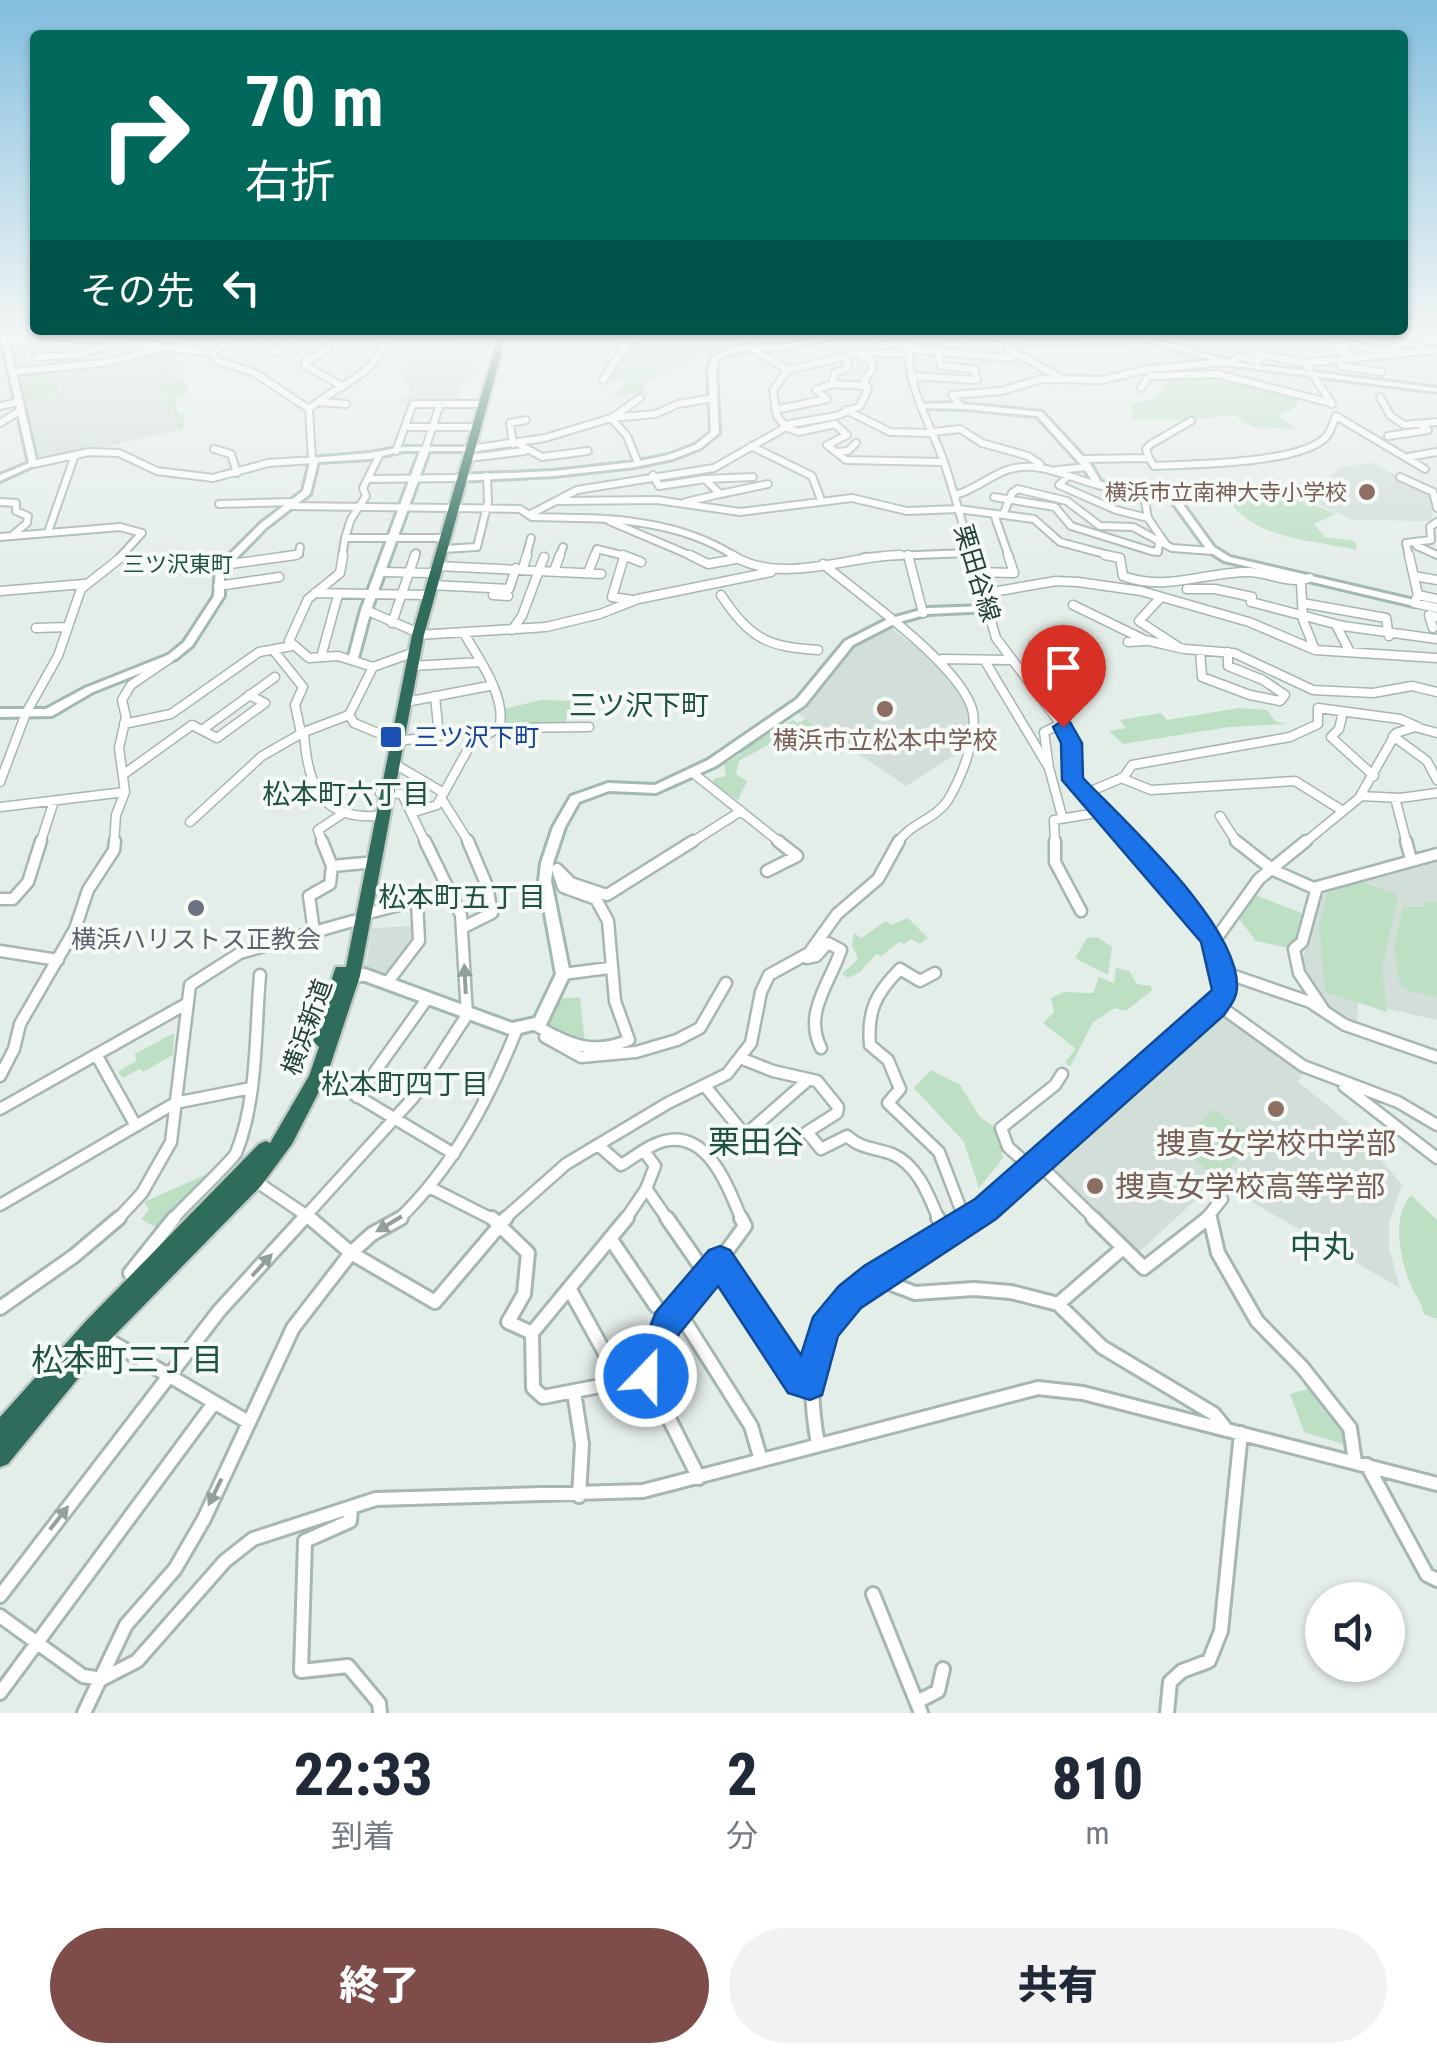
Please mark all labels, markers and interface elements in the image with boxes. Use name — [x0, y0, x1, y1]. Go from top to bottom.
text: 70 m — [245, 61, 384, 143]
icon: right — [80, 70, 210, 200]
text: 右折 — [245, 155, 335, 208]
icon: left — [214, 260, 269, 315]
text: その先 — [80, 269, 194, 313]
place label: 横浜市立南神大寺小学校 — [1105, 480, 1347, 505]
marker: 横浜市立南神大寺小学校 — [1356, 481, 1378, 503]
street label: 栗田谷線 — [949, 521, 1005, 625]
district label: 三ツ沢東町 — [123, 552, 233, 577]
pin — [1021, 625, 1106, 728]
icon: arrive — [1036, 640, 1091, 695]
district label: 三ツ沢下町 — [569, 689, 709, 722]
marker: 横浜市立松本中学校 — [874, 698, 896, 720]
place label: 三ツ沢下町 — [414, 723, 539, 752]
marker: 三ツ沢下町 — [378, 724, 404, 750]
place label: 横浜市立松本中学校 — [772, 726, 998, 755]
district label: 松本町六丁目 — [262, 778, 430, 811]
district label: 松本町五丁目 — [378, 881, 546, 914]
marker: 横浜ハリストス正教会 — [185, 897, 207, 919]
place label: 横浜ハリストス正教会 — [71, 925, 321, 954]
one-way arrow — [457, 963, 473, 995]
street label: 横浜新道 — [276, 975, 338, 1079]
district label: 松本町四丁目 — [321, 1068, 489, 1101]
marker: 捜真女学校中学部 — [1265, 1098, 1287, 1120]
district label: 栗田谷 — [708, 1123, 804, 1161]
place label: 捜真女学校中学部 — [1156, 1126, 1396, 1161]
place label: 捜真女学校高等学部 — [1115, 1169, 1385, 1204]
marker: 捜真女学校高等学部 — [1084, 1175, 1106, 1197]
one-way arrow — [375, 1215, 403, 1232]
district label: 中丸 — [1290, 1228, 1354, 1266]
one-way arrow — [250, 1253, 273, 1277]
position arrow — [594, 1324, 698, 1428]
district label: 松本町三丁目 — [31, 1341, 223, 1379]
one-way arrow — [207, 1477, 224, 1506]
one-way arrow — [49, 1506, 70, 1532]
map controls — [1305, 1582, 1405, 1682]
button: sound — [1305, 1582, 1405, 1682]
text: 22:33 — [294, 1739, 433, 1810]
text: 2 — [727, 1739, 757, 1810]
text: 810 — [1052, 1743, 1143, 1814]
text: m — [1086, 1814, 1110, 1852]
text: 到着 — [331, 1817, 395, 1855]
text: 分 — [726, 1817, 758, 1855]
button: 終了 — [50, 1928, 709, 2043]
button: 共有 — [729, 1928, 1387, 2043]

